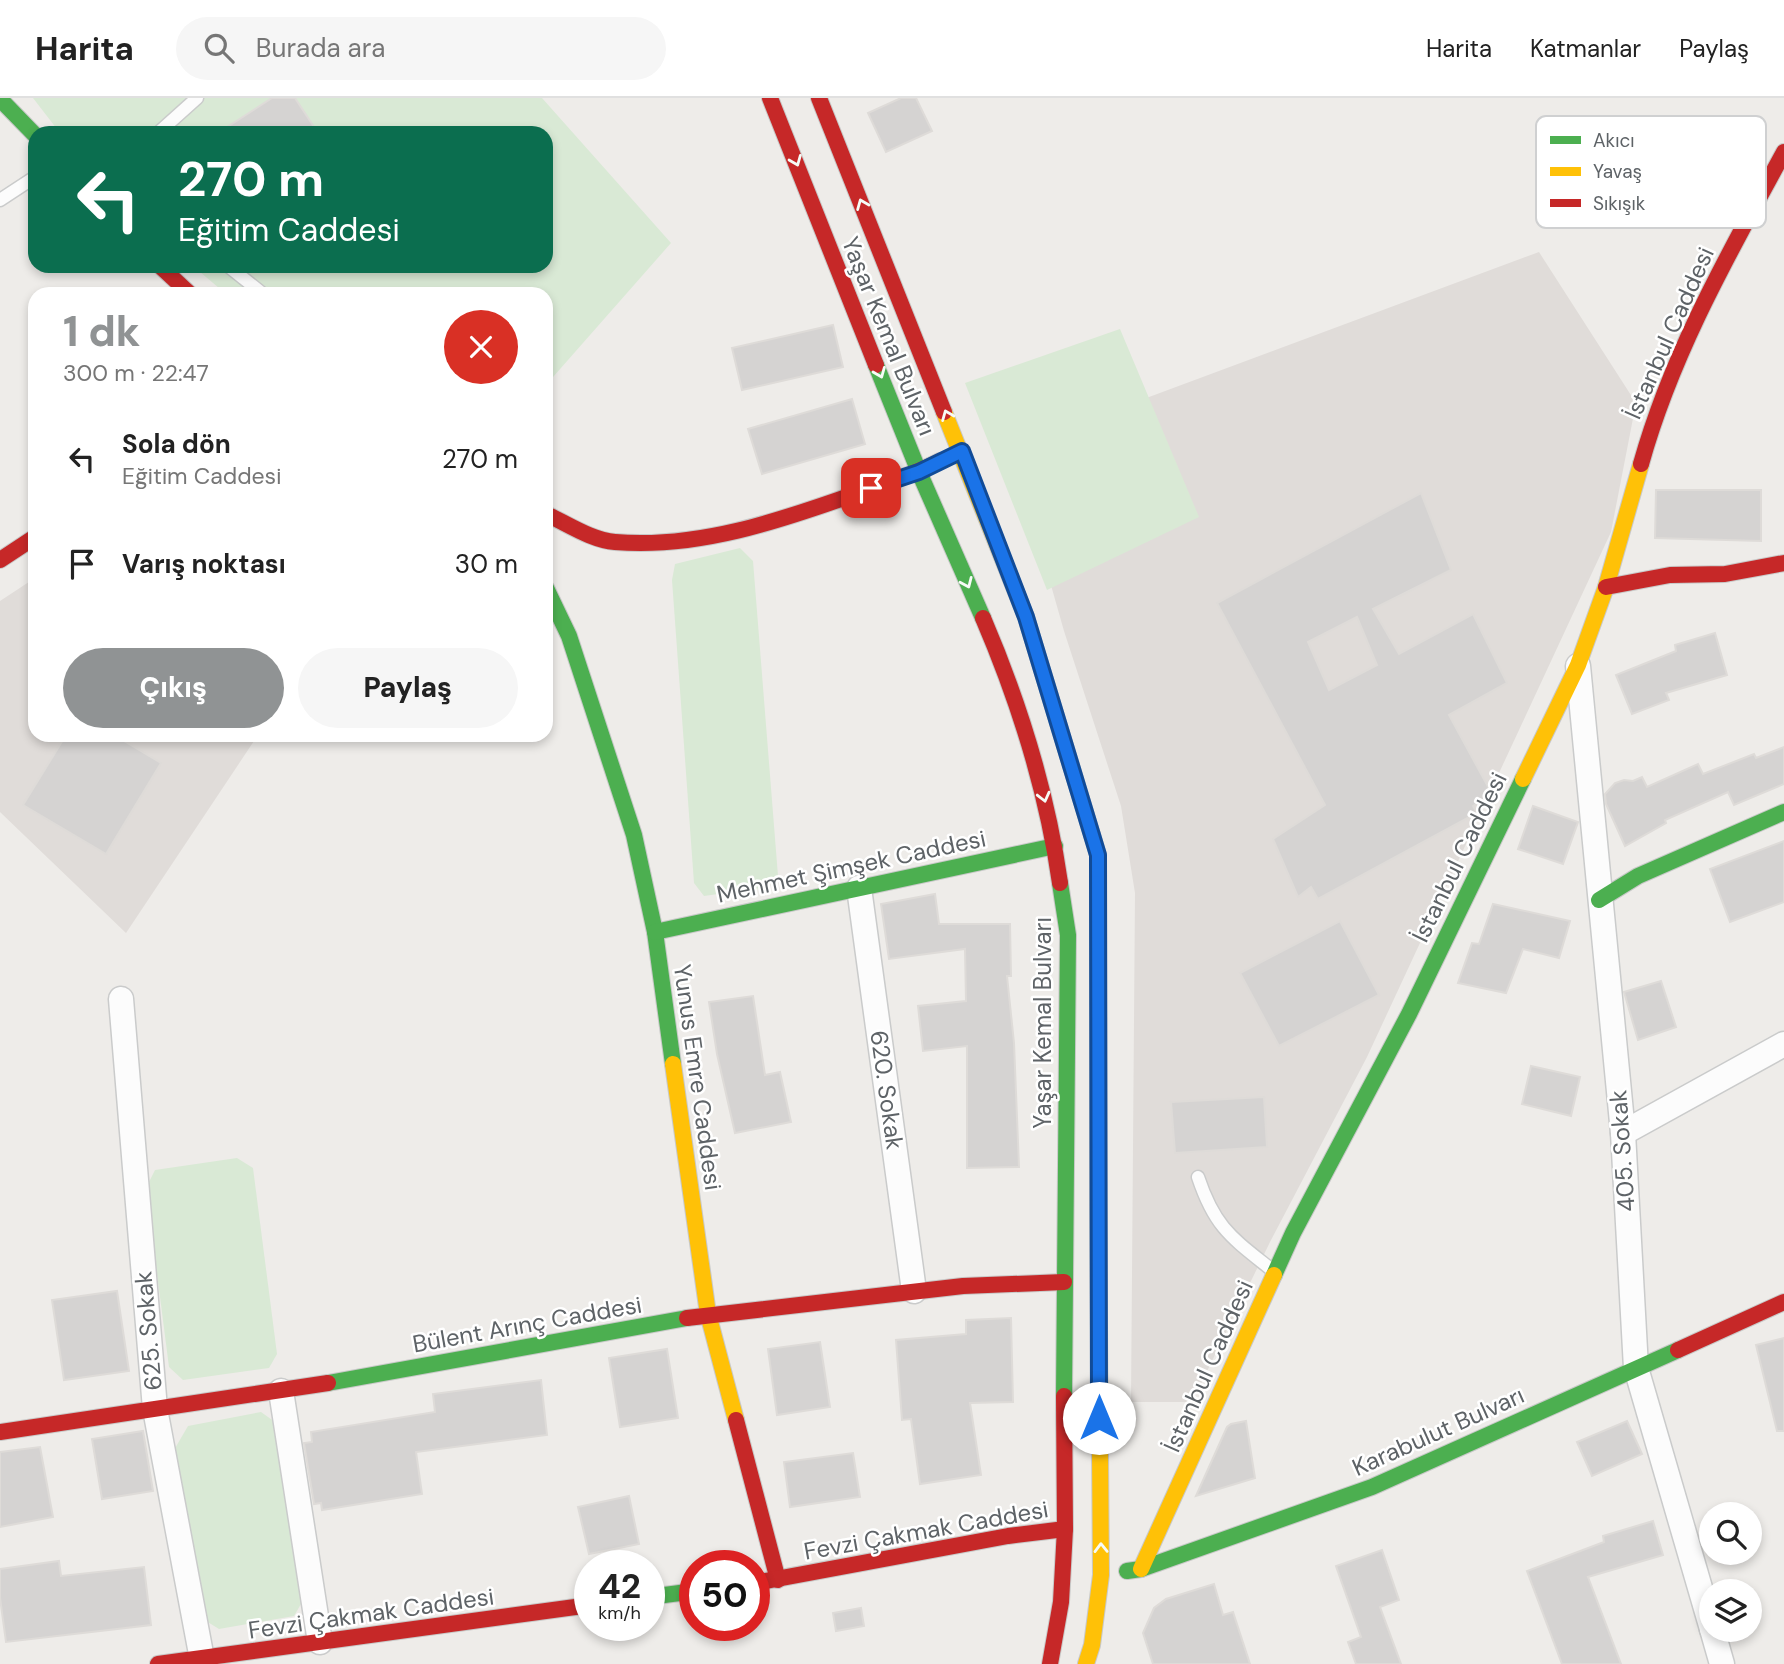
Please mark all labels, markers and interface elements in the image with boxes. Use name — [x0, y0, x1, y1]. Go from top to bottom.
search box — [176, 17, 666, 80]
text: Harita — [35, 27, 134, 70]
icon: search — [200, 29, 238, 67]
text: Burada ara — [256, 31, 385, 65]
text: Harita — [1426, 33, 1492, 64]
text: Katmanlar — [1530, 33, 1641, 64]
text: Paylaş — [1679, 33, 1749, 64]
legend — [1536, 116, 1766, 228]
text: Akıcı — [1593, 128, 1635, 153]
text: 270 m — [178, 147, 324, 211]
icon: left — [63, 154, 154, 245]
one-way arrow — [787, 155, 801, 167]
text: Yavaş — [1593, 159, 1642, 184]
text: Sıkışık — [1593, 191, 1646, 216]
one-way arrow — [857, 199, 871, 211]
text: Eğitim Caddesi — [178, 209, 400, 251]
street label: Yaşar Kemal Bulvarı — [835, 232, 943, 440]
street label: İstanbul Caddesi — [1617, 242, 1721, 424]
text: 1 dk — [63, 304, 140, 359]
button: close — [444, 310, 518, 384]
text: 300 m · 22:47 — [63, 358, 209, 388]
one-way arrow — [871, 366, 885, 378]
one-way arrow — [942, 410, 956, 422]
text: Sola dön — [122, 427, 231, 461]
icon: left — [63, 440, 101, 478]
text: 270 m — [442, 442, 518, 476]
pin — [841, 458, 901, 518]
text: Eğitim Caddesi — [122, 461, 281, 491]
icon: arrive — [852, 469, 890, 507]
icon: arrive — [63, 545, 101, 583]
text: Varış noktası — [122, 547, 286, 581]
text: 30 m — [455, 547, 518, 581]
one-way arrow — [959, 576, 973, 588]
button: Çıkış — [63, 648, 284, 728]
button: Paylaş — [298, 648, 518, 728]
street label: İstanbul Caddesi — [1404, 767, 1514, 947]
one-way arrow — [1036, 790, 1050, 802]
street label: Mehmet Şimşek Caddesi — [714, 822, 988, 910]
street label: Yaşar Kemal Bulvarı — [1027, 917, 1058, 1129]
street label: Yunus Emre Caddesi — [667, 962, 729, 1192]
street label: 620. Sokak — [863, 1028, 911, 1152]
street label: 405. Sokak — [1602, 1089, 1642, 1213]
street label: 625. Sokak — [127, 1270, 169, 1392]
street label: İstanbul Caddesi — [1156, 1275, 1260, 1457]
street label: Bülent Arınç Caddesi — [410, 1289, 644, 1359]
street label: Karabulut Bulvarı — [1347, 1379, 1529, 1483]
position arrow — [1062, 1381, 1136, 1455]
street label: Fevzi Çakmak Caddesi — [801, 1493, 1051, 1567]
map controls — [1699, 1502, 1762, 1642]
button: search — [1699, 1502, 1762, 1565]
one-way arrow — [1093, 1542, 1109, 1553]
speed limit sign: 50 — [679, 1550, 770, 1641]
text: 42 — [598, 1563, 641, 1609]
button: layers — [1699, 1579, 1762, 1642]
street label: Fevzi Çakmak Caddesi — [246, 1580, 496, 1646]
text: km/h — [598, 1601, 641, 1625]

